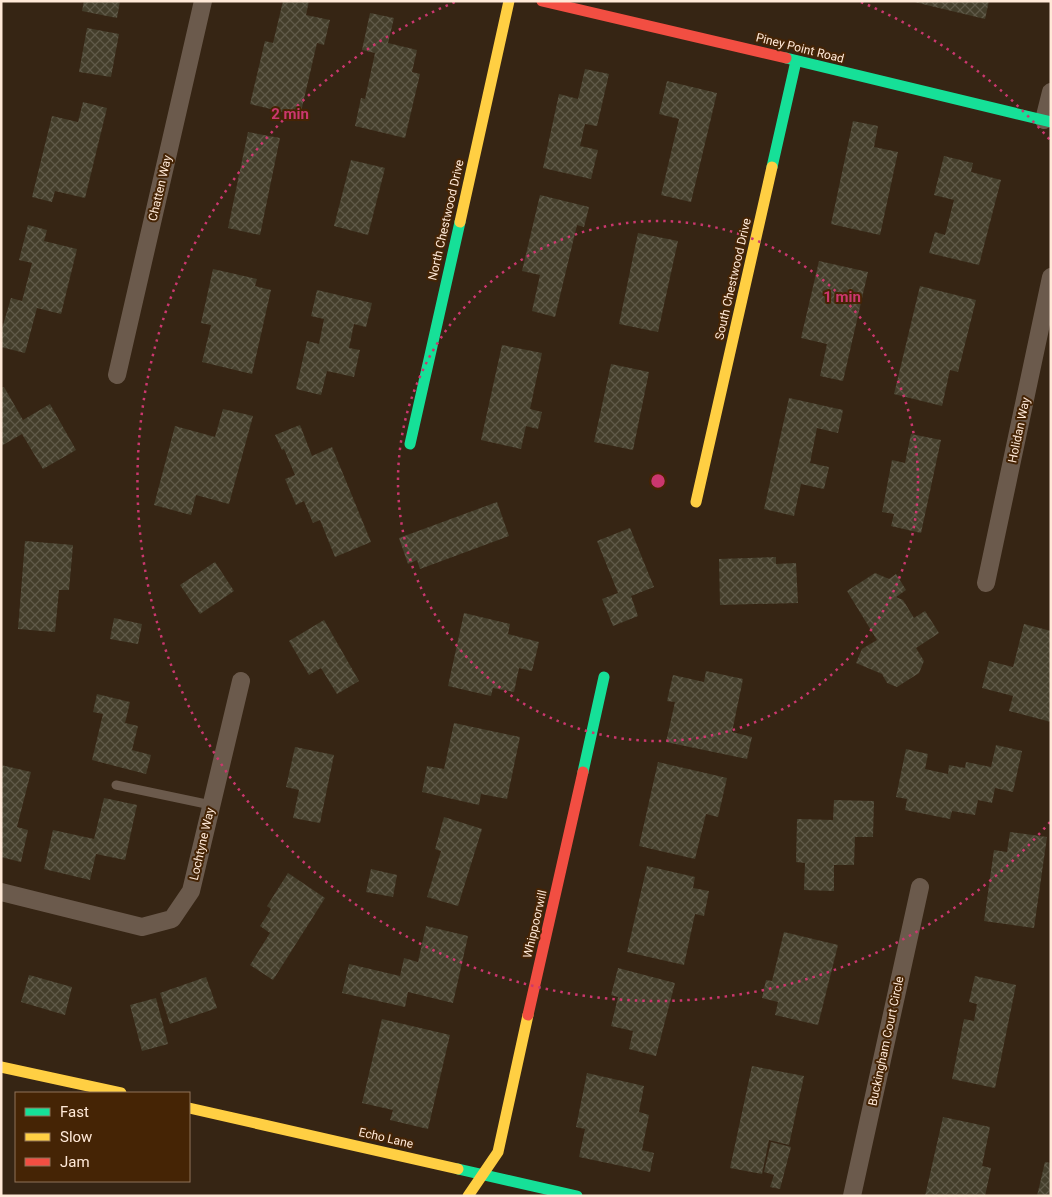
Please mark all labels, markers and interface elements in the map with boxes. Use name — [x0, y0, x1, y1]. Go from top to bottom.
street label: Piney Point Road — [754, 30, 846, 66]
text: 2 min — [271, 105, 309, 123]
street label: Chatten Way — [146, 153, 174, 222]
street label: North Chestwood Drive — [425, 158, 467, 282]
street label: South Chestwood Drive — [712, 217, 754, 341]
text: 1 min — [823, 288, 861, 306]
street label: Holidan Way — [1005, 396, 1033, 464]
centre of rings — [649, 472, 667, 490]
street label: Lochtyne Way — [187, 806, 217, 882]
street label: Whippoorwill — [520, 889, 550, 959]
street label: Buckingham Court Circle — [865, 975, 907, 1107]
legend — [15, 1092, 190, 1182]
text: Fast — [60, 1103, 89, 1121]
street label: Echo Lane — [357, 1125, 415, 1151]
text: Slow — [60, 1128, 92, 1146]
text: Jam — [60, 1153, 90, 1171]

